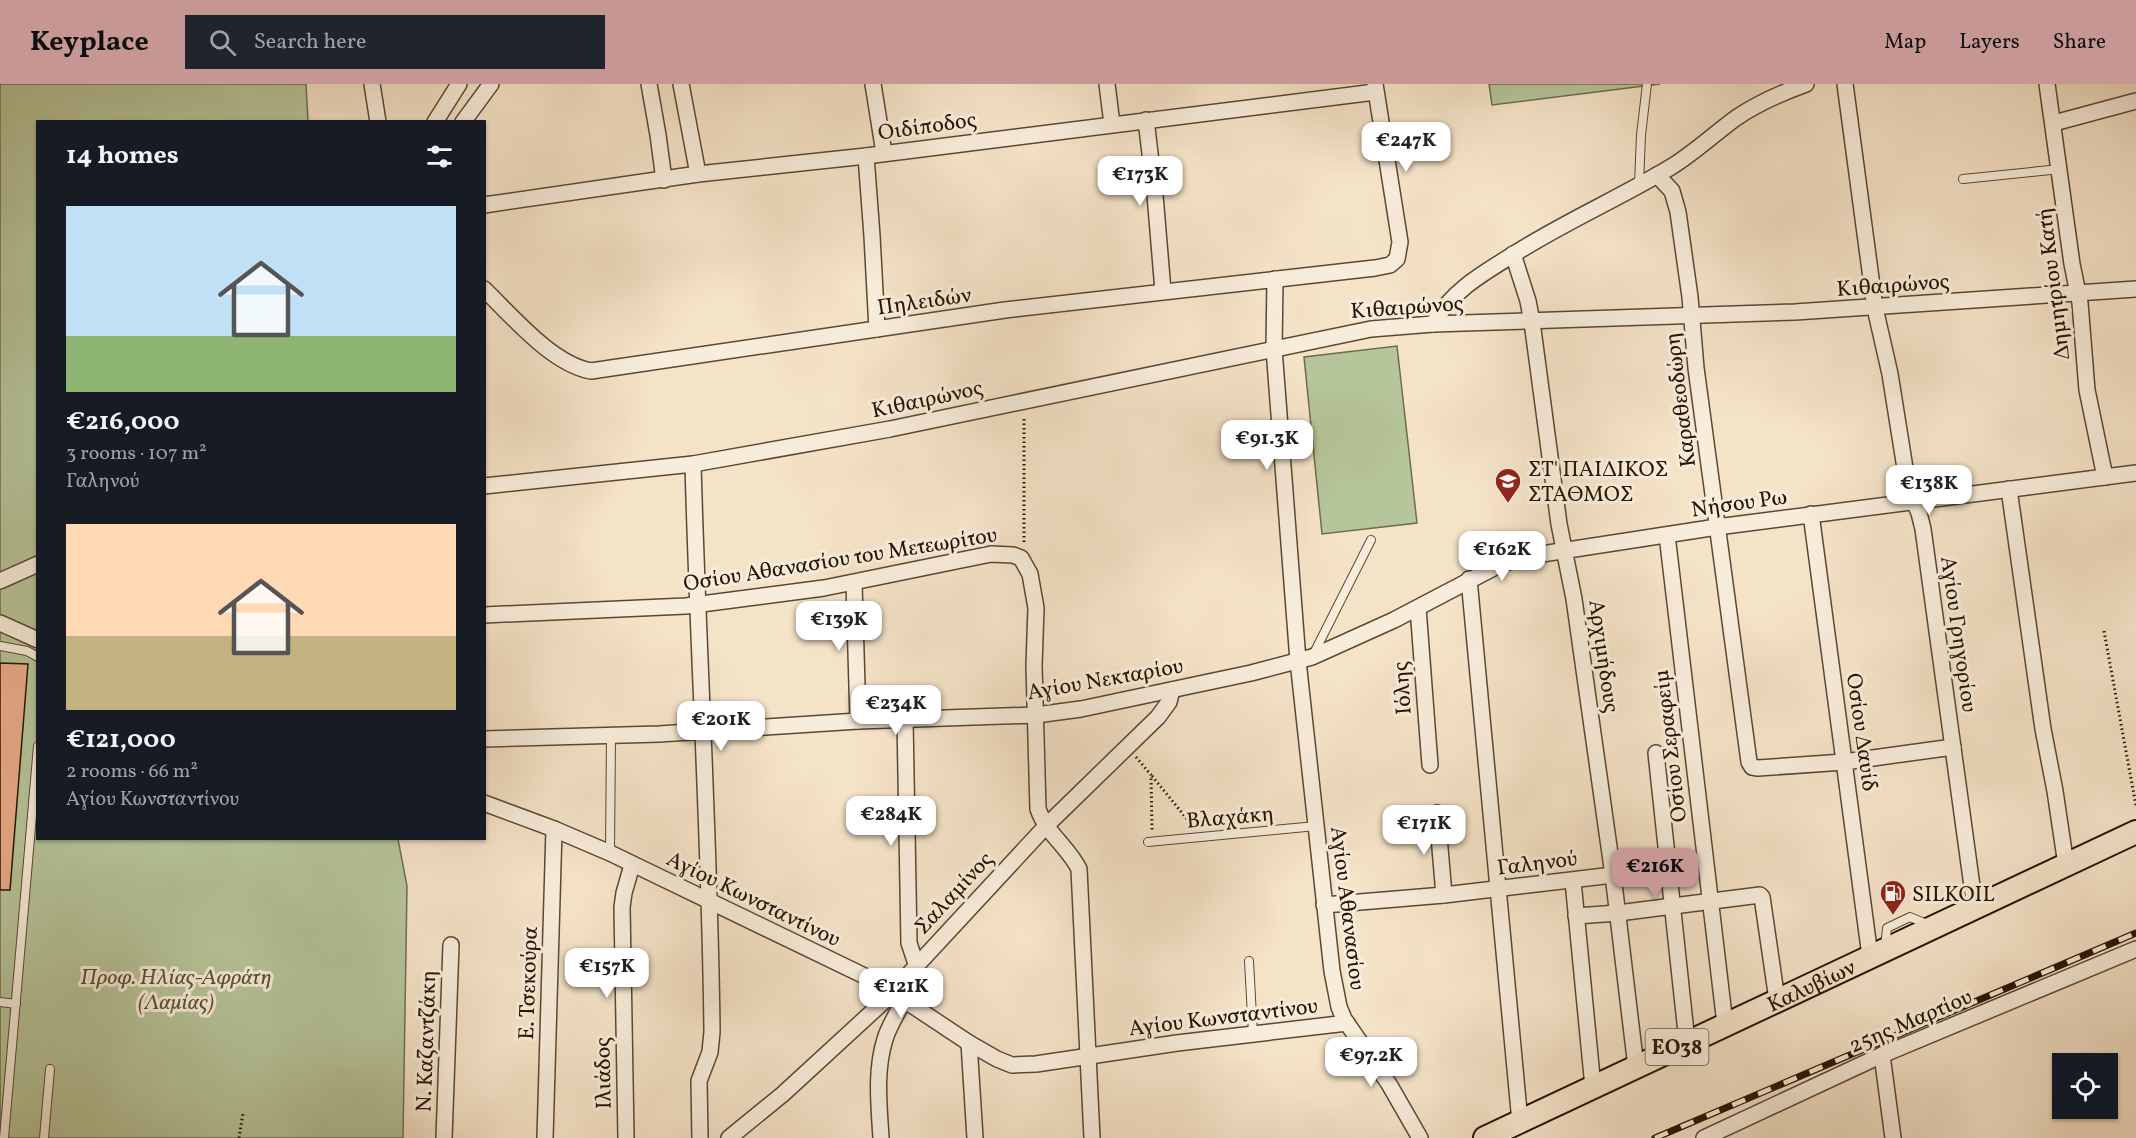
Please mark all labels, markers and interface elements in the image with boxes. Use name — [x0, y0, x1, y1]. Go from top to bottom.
search box — [185, 15, 605, 69]
text: Keyplace — [30, 23, 149, 62]
icon: search — [206, 26, 239, 59]
text: Search here — [254, 27, 366, 58]
text: Map — [1884, 28, 1926, 57]
text: Layers — [1959, 28, 2020, 57]
text: Share — [2053, 28, 2106, 57]
street label: Οιδίποδος — [876, 105, 979, 150]
pin: €247K — [1364, 122, 1448, 173]
text: €247K — [1376, 127, 1436, 155]
text: 14 homes — [66, 138, 179, 174]
icon: filters — [423, 140, 456, 173]
pin: €173K — [1098, 156, 1182, 207]
text: €173K — [1112, 161, 1168, 189]
street label: Δημητρίου Κατή — [2030, 206, 2079, 362]
icon: home — [207, 245, 315, 353]
street label: Κιθαιρώνος — [1836, 267, 1951, 306]
street label: Πηλειδών — [875, 280, 974, 324]
street label: Κιθαιρώνος — [1350, 289, 1465, 328]
street label: Καραθεοδώρη — [1658, 331, 1705, 469]
street label: Κιθαιρώνος — [869, 374, 986, 427]
text: €216,000 — [66, 404, 179, 440]
pin: €91.3K — [1218, 420, 1316, 471]
text: €91.3K — [1235, 425, 1299, 453]
text: 3 rooms · 107 m² — [66, 440, 207, 468]
place label: ΣΤ' ΠΑΙΔΙΚΟΣ ΣΤΑΘΜΟΣ — [1528, 455, 1668, 511]
pin: €138K — [1887, 465, 1971, 516]
school or university icon: ΣΤ' ΠΑΙΔΙΚΟΣ ΣΤΑΘΜΟΣ — [1493, 466, 1523, 504]
text: Γαληνού — [66, 468, 139, 496]
text: €138K — [1900, 470, 1958, 498]
street label: Νήσου Ρω — [1689, 482, 1789, 527]
street label: Οσίου Αθανασίου του Μετεωρίτου — [681, 520, 1000, 601]
pin: €162K — [1460, 531, 1544, 582]
text: €162K — [1473, 536, 1531, 564]
street label: Αγίου Γρηγορίου — [1931, 554, 1984, 714]
icon: home — [207, 563, 315, 671]
street label: Αρχιμήδους — [1579, 598, 1626, 715]
pin: €139K — [797, 601, 881, 652]
text: €139K — [810, 606, 868, 634]
street label: Αγίου Νεκταρίου — [1025, 651, 1186, 709]
street label: Ιόλης — [1386, 660, 1421, 716]
street label: Οσίου Σεραφείμ — [1647, 668, 1696, 824]
street label: Οσίου Δαυίδ — [1837, 671, 1884, 793]
pin: €234K — [854, 685, 938, 736]
text: €234K — [865, 690, 927, 718]
pin: €201K — [679, 701, 763, 752]
text: €201K — [691, 706, 751, 734]
text: €121,000 — [66, 722, 176, 758]
text: 2 rooms · 66 m² — [66, 758, 198, 786]
text: Αγίου Κωνσταντίνου — [66, 786, 239, 814]
pin: €284K — [849, 796, 933, 847]
street label: Βλαχάκη — [1185, 799, 1275, 838]
text: €284K — [860, 801, 922, 829]
pin: €171K — [1382, 805, 1466, 856]
text: €171K — [1397, 810, 1451, 838]
street label: Αγίου Αθανασίου — [1321, 825, 1372, 992]
street label: Γαληνού — [1495, 844, 1579, 885]
street label: Αγίου Κωνσταντίνου — [661, 845, 845, 956]
street label: Σαλαμίνος — [908, 845, 1001, 942]
pin: €216K — [1613, 848, 1697, 899]
text: €216K — [1626, 853, 1684, 881]
fuel station icon: SILKOIL — [1878, 878, 1908, 916]
place label: SILKOIL — [1912, 880, 1995, 911]
street label: Ε. Τσεκούρα — [512, 926, 547, 1040]
pin: €157K — [565, 948, 649, 999]
text: €157K — [579, 953, 635, 981]
street label: Καλυβίων — [1763, 953, 1861, 1021]
park label: Προφ. Ηλίας-Αφράτη (Λαμίας) — [80, 963, 272, 1019]
pin: €121K — [859, 968, 943, 1019]
street label: Ν. Καζαντζάκη — [410, 970, 445, 1113]
text: €121K — [873, 973, 929, 1001]
street label: 25ης Μαρτίου — [1845, 982, 1977, 1062]
street label: Αγίου Κωνσταντίνου — [1127, 991, 1320, 1045]
road number: ΕΟ38 — [1646, 1029, 1708, 1065]
street label: Ιλιάδος — [588, 1037, 621, 1109]
pin: €97.2K — [1322, 1037, 1420, 1088]
text: €97.2K — [1339, 1042, 1403, 1070]
map controls — [2052, 1053, 2118, 1119]
button: locate — [2052, 1053, 2118, 1119]

